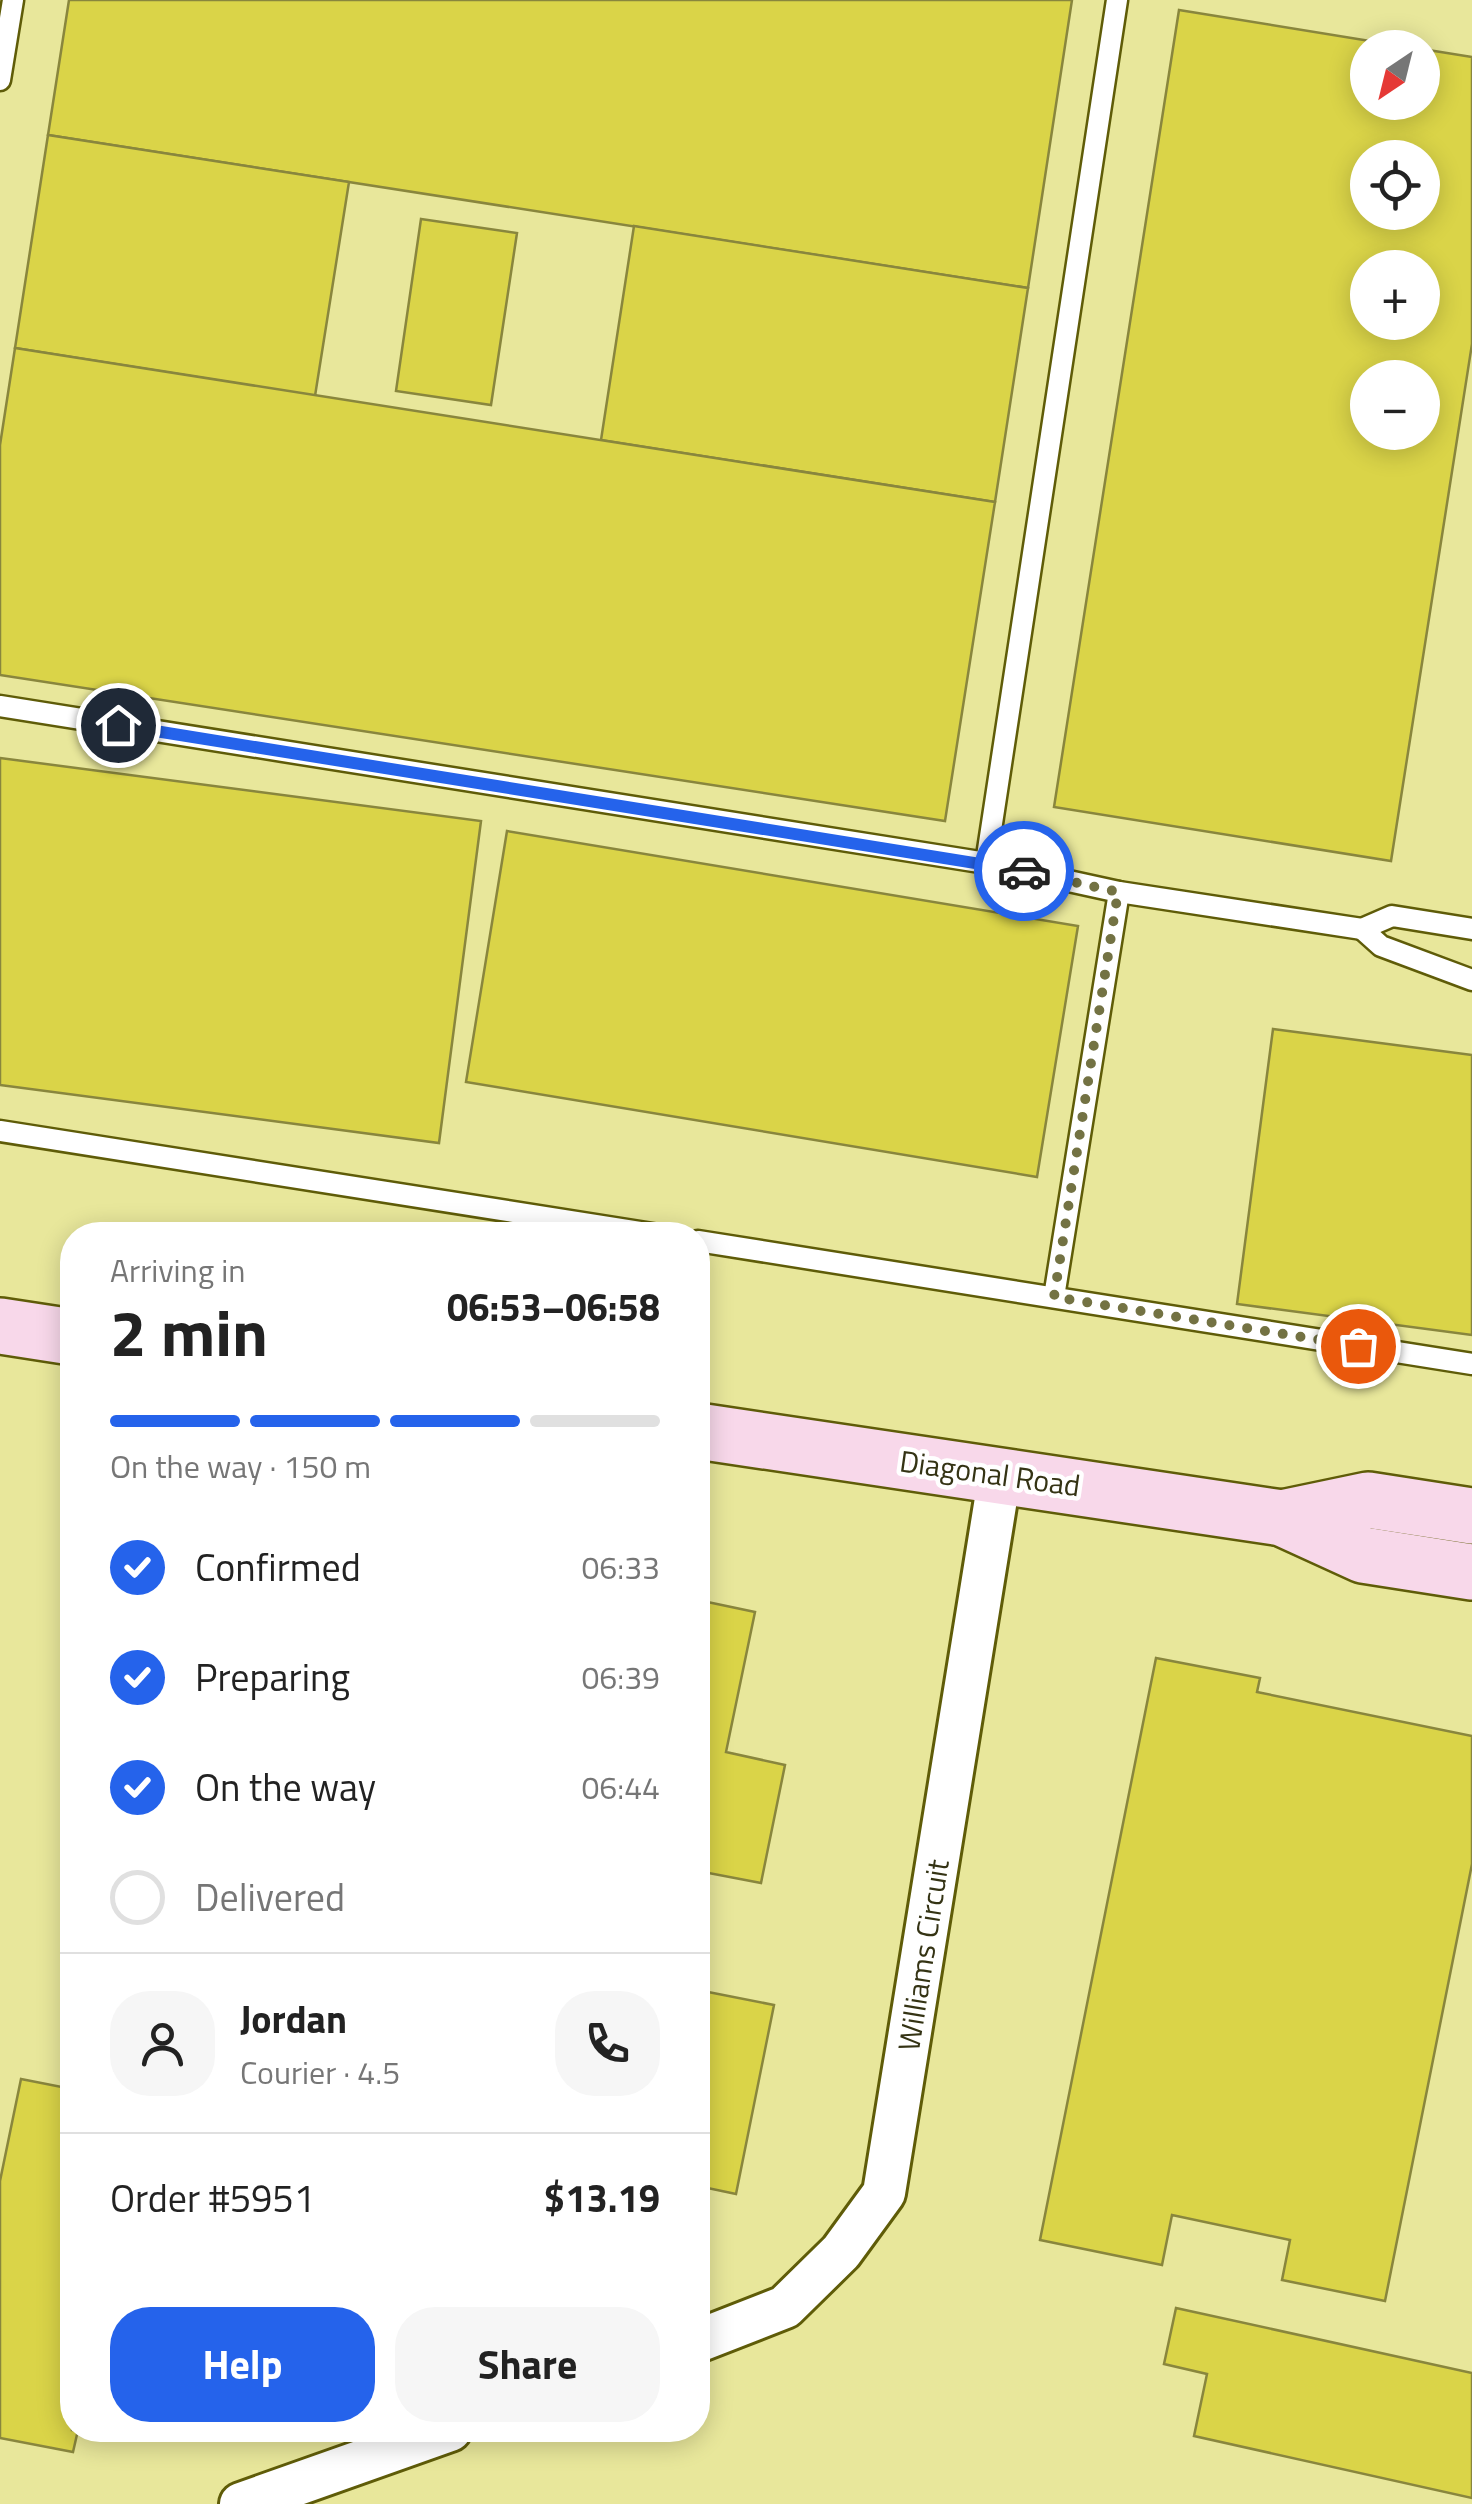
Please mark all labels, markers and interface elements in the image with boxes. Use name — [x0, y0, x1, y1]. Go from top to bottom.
north arrow — [1350, 30, 1440, 120]
map controls — [1350, 30, 1440, 450]
button: locate — [1350, 140, 1440, 230]
button: + — [1350, 250, 1440, 340]
button: − — [1350, 360, 1440, 450]
pin — [76, 683, 161, 768]
icon: home — [91, 698, 146, 753]
courier — [974, 821, 1074, 921]
icon: car — [997, 844, 1052, 899]
text: Arriving in — [110, 1246, 246, 1294]
text: 06:53–06:58 — [447, 1278, 660, 1336]
text: 2 min — [110, 1282, 268, 1381]
pin — [1316, 1304, 1401, 1389]
icon: bag — [1331, 1319, 1386, 1374]
street label: Diagonal Road — [897, 1438, 1083, 1508]
text: On the way · 150 m — [110, 1442, 371, 1490]
text: Confirmed — [195, 1538, 361, 1596]
icon: check — [110, 1540, 165, 1595]
text: 06:33 — [581, 1543, 660, 1591]
text: Preparing — [195, 1648, 350, 1706]
icon: check — [110, 1650, 165, 1705]
text: 06:39 — [581, 1653, 660, 1701]
text: On the way — [195, 1758, 376, 1816]
icon: check — [110, 1760, 165, 1815]
text: 06:44 — [581, 1763, 660, 1811]
street label: Williams Circuit — [885, 1855, 961, 2054]
text: Delivered — [195, 1868, 345, 1926]
text: Jordan — [240, 1990, 347, 2048]
button: person — [110, 1991, 215, 2096]
button: phone — [555, 1991, 660, 2096]
text: Courier · 4.5 — [240, 2048, 400, 2096]
text: Order #5951 — [110, 2169, 315, 2227]
text: $13.19 — [544, 2169, 660, 2227]
button: Help — [110, 2307, 375, 2422]
button: Share — [395, 2307, 660, 2422]

